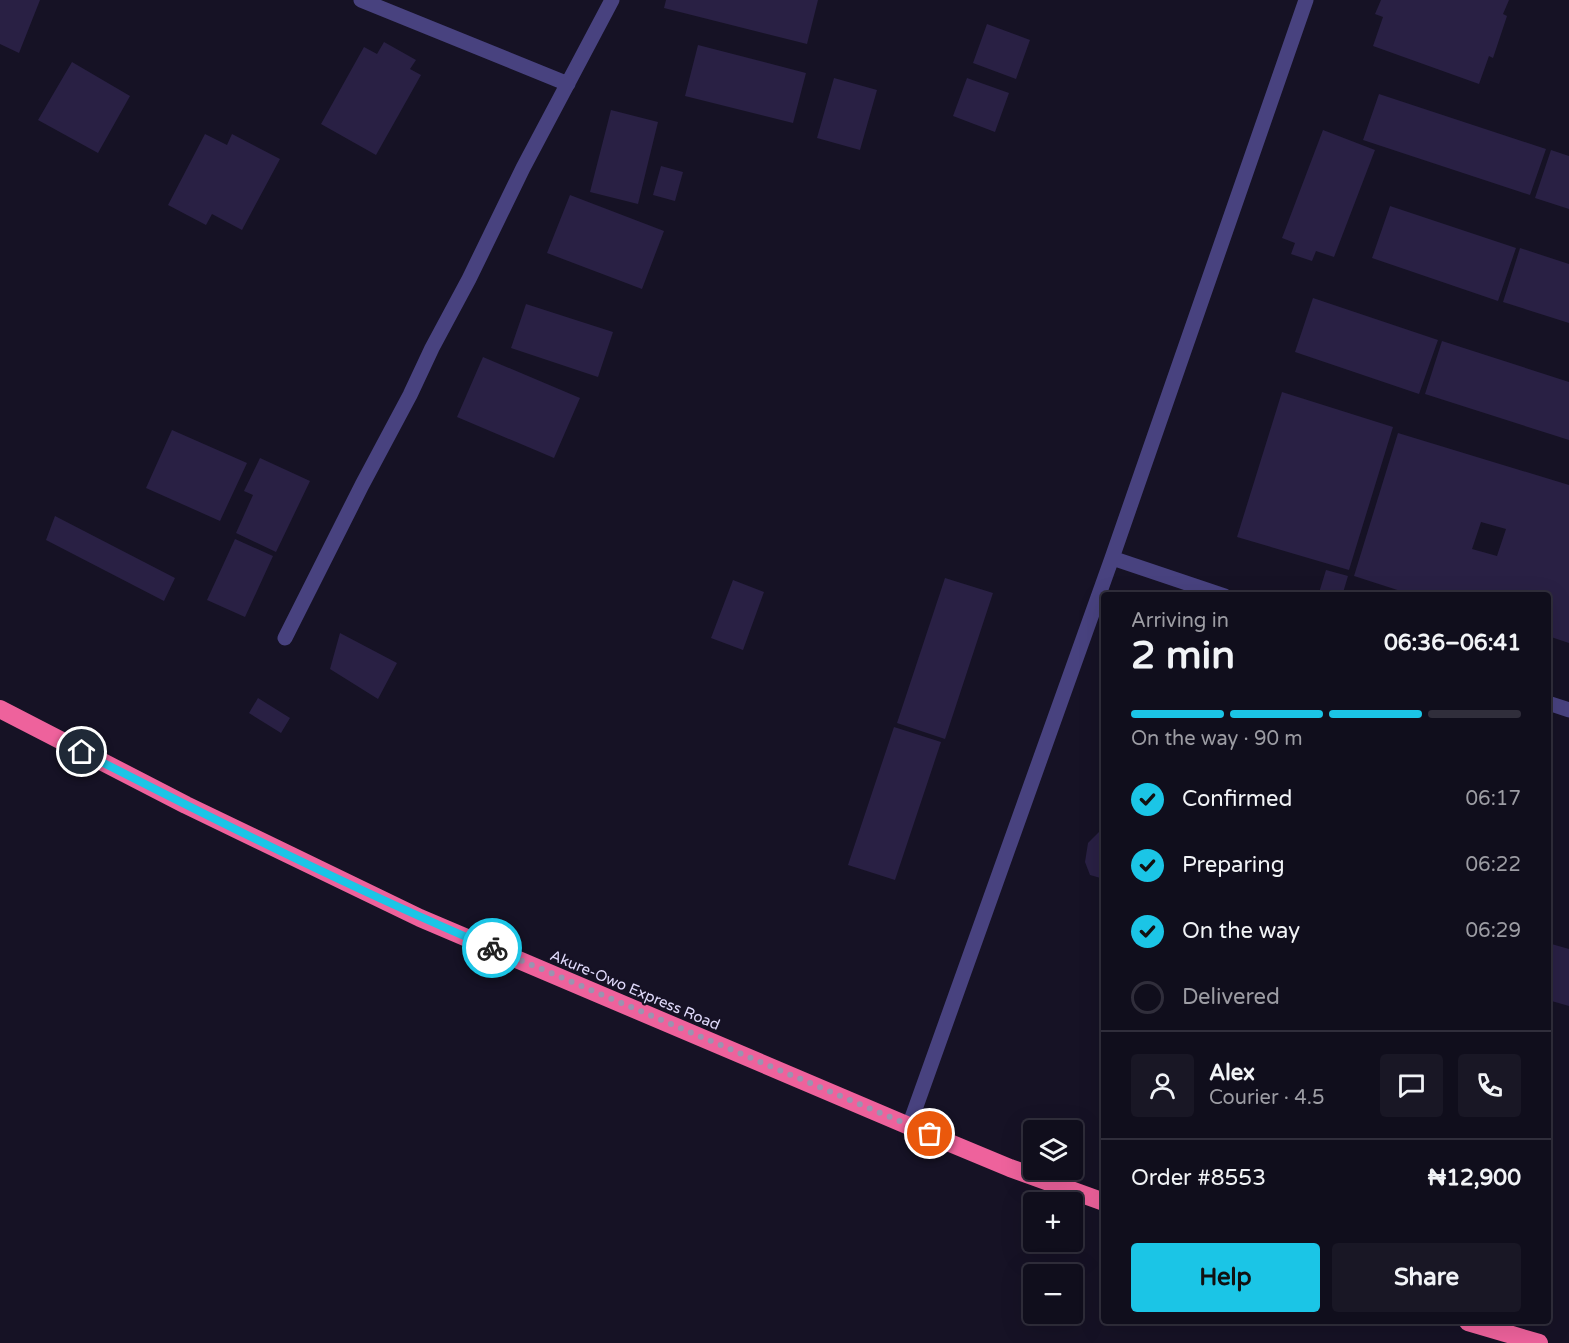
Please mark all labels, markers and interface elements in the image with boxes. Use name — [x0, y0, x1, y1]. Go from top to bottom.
text: Arriving in — [1131, 609, 1229, 633]
text: 06:36–06:41 — [1384, 630, 1521, 656]
text: 2 min — [1131, 632, 1235, 679]
pin — [56, 726, 107, 777]
text: On the way · 90 m — [1131, 727, 1303, 751]
icon: home — [65, 735, 98, 768]
icon: check — [1131, 783, 1164, 816]
text: Confirmed — [1182, 786, 1292, 812]
text: 06:17 — [1466, 787, 1521, 811]
icon: check — [1131, 849, 1164, 882]
text: Preparing — [1182, 852, 1285, 878]
text: 06:22 — [1466, 853, 1521, 877]
icon: check — [1131, 915, 1164, 948]
courier — [462, 918, 522, 978]
text: On the way — [1182, 918, 1300, 944]
text: 06:29 — [1466, 919, 1521, 943]
icon: bike — [476, 932, 509, 965]
street label: Akure-Owo Express Road — [547, 946, 723, 1034]
text: Delivered — [1182, 984, 1280, 1010]
button: person — [1131, 1054, 1194, 1117]
button: chat — [1380, 1054, 1443, 1117]
button: phone — [1458, 1054, 1521, 1117]
text: Alex — [1209, 1060, 1255, 1086]
text: Courier · 4.5 — [1209, 1086, 1324, 1110]
pin — [904, 1108, 955, 1159]
icon: bag — [913, 1117, 946, 1150]
map controls — [1023, 1120, 1083, 1324]
button: layers — [1023, 1120, 1083, 1180]
text: Order #8553 — [1131, 1165, 1266, 1191]
text: ₦12,900 — [1428, 1165, 1521, 1191]
button: + — [1023, 1192, 1083, 1252]
button: Help — [1131, 1243, 1320, 1312]
button: Share — [1332, 1243, 1521, 1312]
button: − — [1023, 1264, 1083, 1324]

